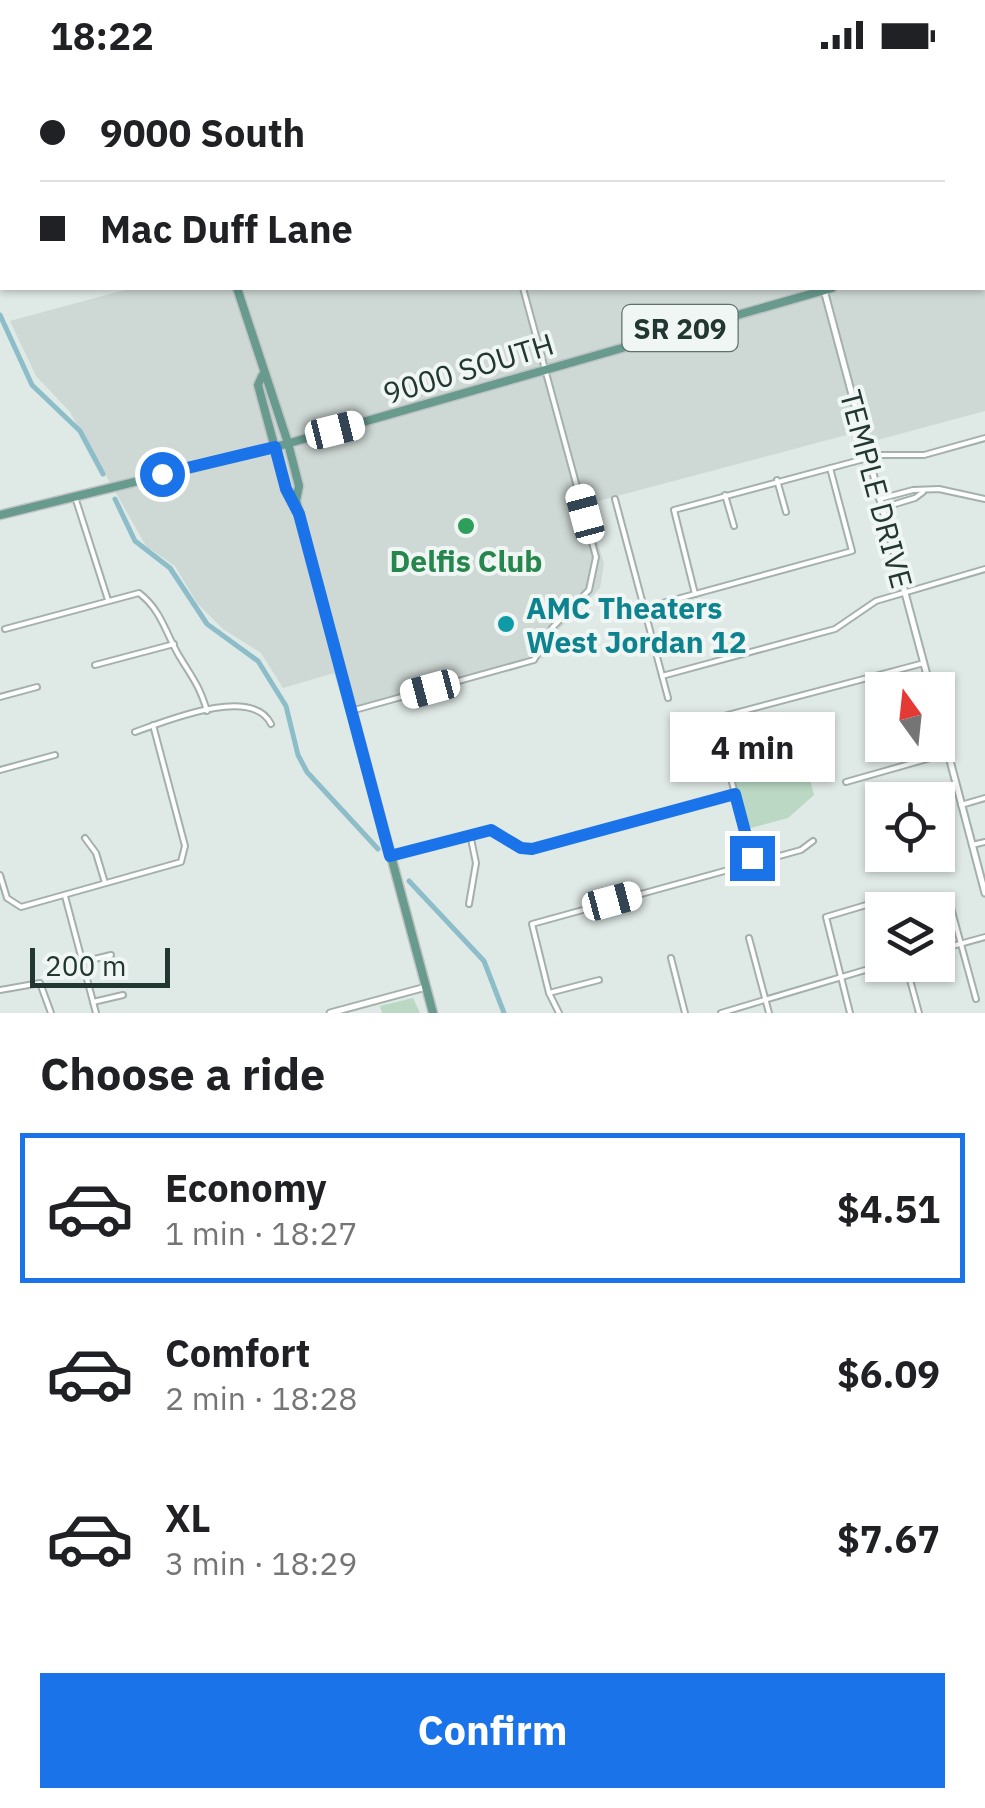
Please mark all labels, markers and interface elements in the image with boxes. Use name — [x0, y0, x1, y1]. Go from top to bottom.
text: 18:22 — [50, 11, 154, 60]
text: 9000 South — [100, 108, 305, 157]
text: Mac Duff Lane — [100, 204, 353, 253]
road number: SR 209 — [622, 305, 738, 351]
street label: 9000 SOUTH — [378, 324, 558, 412]
street label: TEMPLE DRIVE — [832, 385, 922, 593]
car — [302, 408, 368, 452]
route start — [140, 452, 185, 497]
car — [563, 481, 607, 547]
marker: Delfis Club — [455, 515, 477, 537]
place label: Delfis Club — [389, 541, 543, 580]
place label: AMC Theaters West Jordan 12 — [526, 588, 747, 661]
marker: AMC Theaters West Jordan 12 — [495, 613, 517, 635]
car — [397, 667, 463, 711]
north arrow — [865, 672, 955, 762]
map controls — [865, 672, 955, 982]
callout: 4 min — [670, 713, 834, 783]
text: 4 min — [711, 726, 794, 768]
button: locate — [865, 782, 955, 872]
route end — [730, 836, 775, 881]
car — [579, 879, 645, 923]
button: layers — [865, 892, 955, 982]
scale bar — [30, 943, 170, 988]
text: 200 m — [45, 947, 126, 984]
text: Choose a ride — [40, 1044, 325, 1102]
icon: car — [45, 1163, 135, 1253]
text: Economy — [165, 1163, 327, 1212]
text: $4.51 — [837, 1184, 940, 1233]
text: 1 min · 18:27 — [165, 1212, 358, 1254]
icon: car — [45, 1328, 135, 1418]
text: Comfort — [165, 1328, 310, 1377]
text: $6.09 — [837, 1349, 940, 1398]
text: 2 min · 18:28 — [165, 1377, 358, 1419]
icon: car — [45, 1493, 135, 1583]
text: XL — [165, 1493, 211, 1542]
text: $7.67 — [837, 1514, 940, 1563]
text: 3 min · 18:29 — [165, 1542, 358, 1584]
button: Confirm — [40, 1673, 945, 1788]

